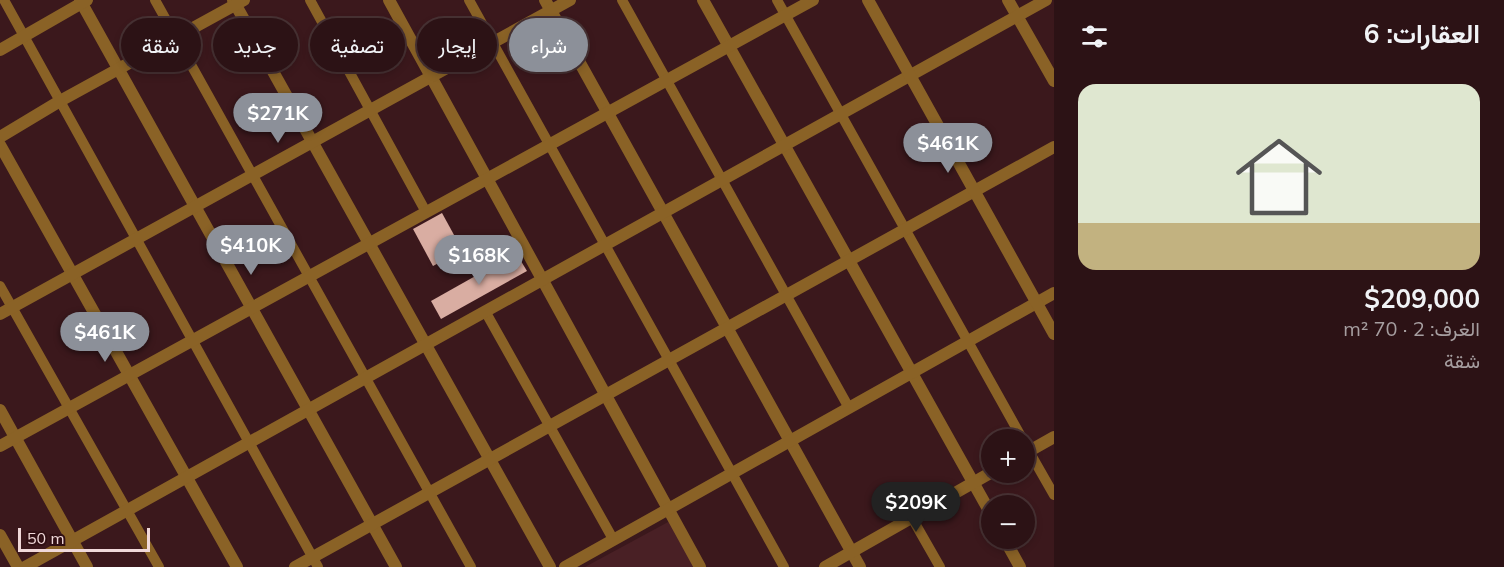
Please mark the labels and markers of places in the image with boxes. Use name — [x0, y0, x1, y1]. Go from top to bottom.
pin: $271K — [236, 93, 320, 144]
pin: $461K — [906, 123, 990, 174]
pin: $410K — [209, 225, 293, 276]
pin: $168K — [437, 235, 521, 286]
pin: $461K — [63, 312, 147, 363]
pin: $209K — [874, 482, 958, 533]

